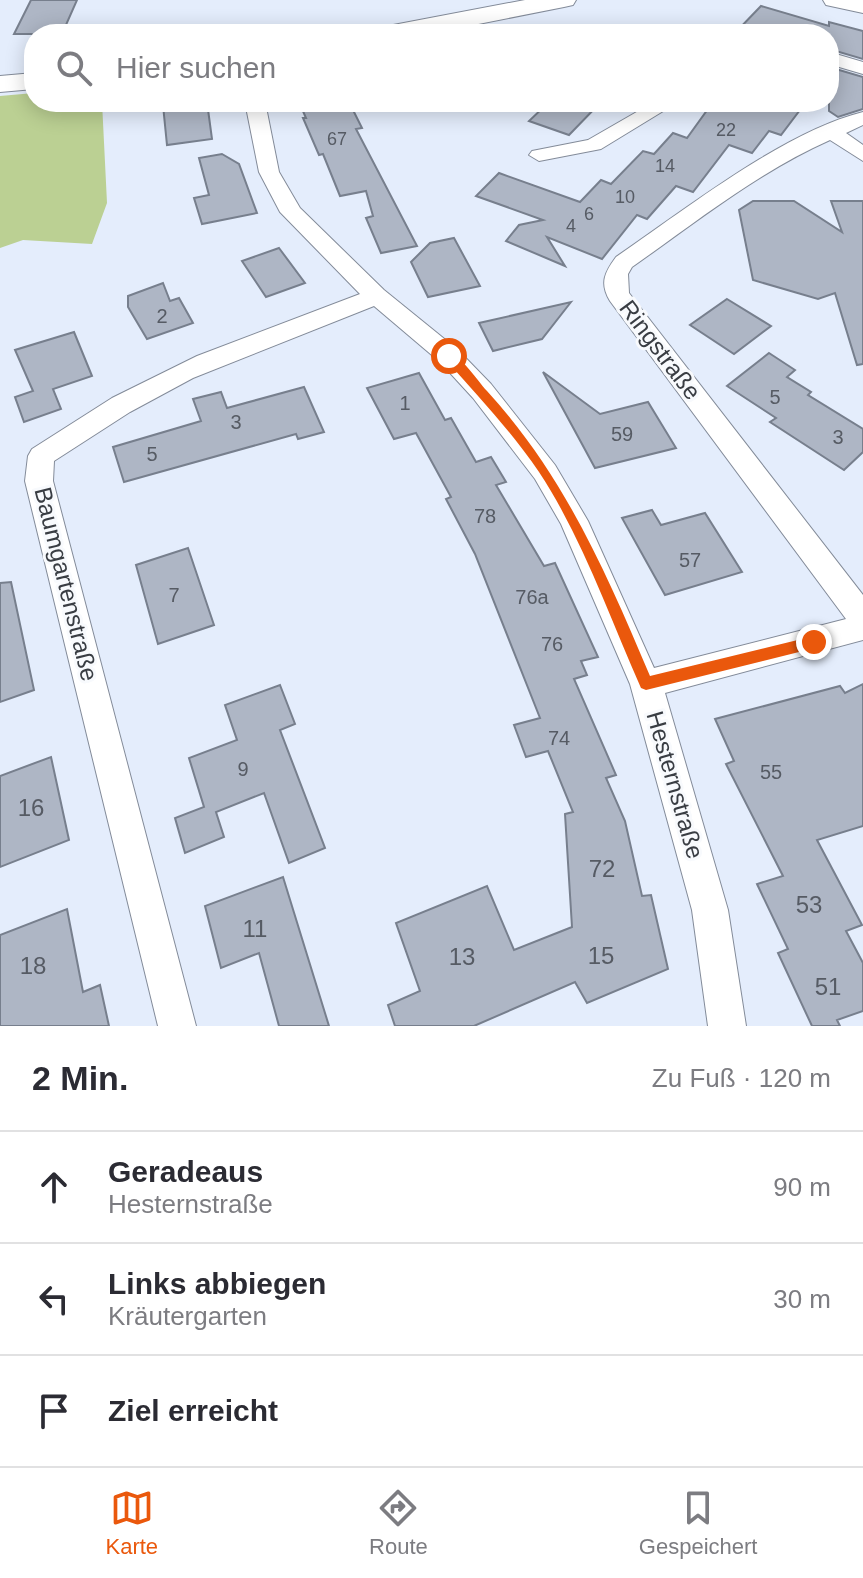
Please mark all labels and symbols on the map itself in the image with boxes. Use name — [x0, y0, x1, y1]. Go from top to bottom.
house number: 22 — [716, 120, 736, 140]
house number: 67 — [327, 129, 347, 149]
house number: 14 — [655, 156, 675, 176]
house number: 10 — [615, 187, 635, 207]
house number: 6 — [584, 204, 594, 224]
house number: 4 — [566, 216, 576, 236]
street label: Ringstraße — [614, 295, 706, 405]
house number: 2 — [156, 305, 168, 327]
route start — [431, 338, 467, 374]
house number: 5 — [769, 386, 781, 408]
house number: 1 — [399, 392, 411, 414]
house number: 3 — [230, 411, 242, 433]
house number: 59 — [611, 423, 633, 445]
house number: 3 — [832, 426, 844, 448]
house number: 5 — [146, 443, 158, 465]
street label: Baumgartenstraße — [29, 484, 104, 684]
house number: 78 — [474, 505, 496, 527]
house number: 57 — [679, 549, 701, 571]
house number: 7 — [168, 584, 180, 606]
house number: 76a — [515, 586, 550, 608]
route end — [796, 624, 832, 660]
house number: 76 — [541, 633, 563, 655]
street label: Hesternstraße — [642, 708, 709, 862]
house number: 74 — [548, 727, 570, 749]
house number: 9 — [237, 758, 249, 780]
house number: 55 — [760, 761, 782, 783]
house number: 16 — [18, 794, 44, 821]
house number: 72 — [589, 855, 615, 882]
house number: 53 — [796, 891, 822, 918]
house number: 11 — [243, 915, 267, 942]
house number: 15 — [588, 942, 614, 969]
house number: 13 — [449, 943, 475, 970]
house number: 18 — [20, 952, 46, 979]
house number: 51 — [815, 973, 841, 1000]

